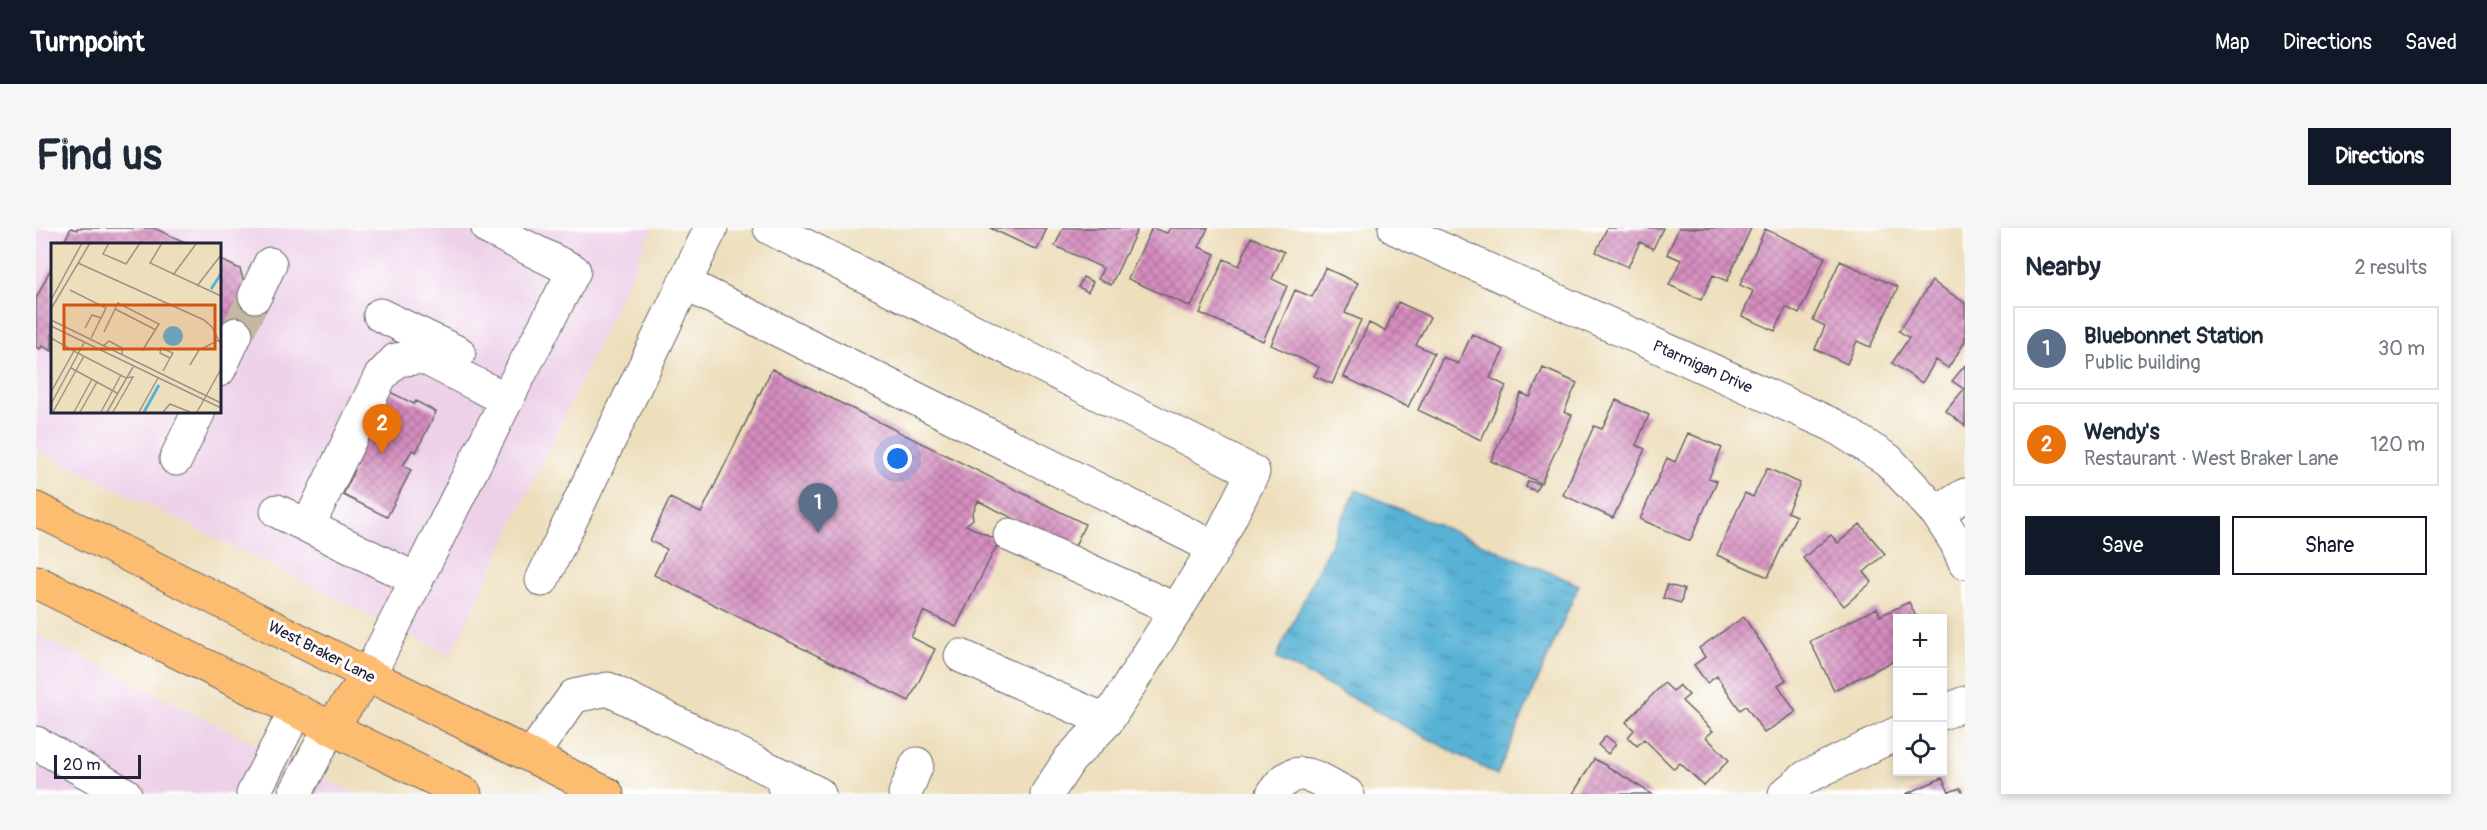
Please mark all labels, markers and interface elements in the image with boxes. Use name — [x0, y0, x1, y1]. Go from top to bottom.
text: Turnpoint — [30, 25, 144, 60]
text: Map — [2215, 29, 2250, 56]
text: Directions — [2283, 29, 2372, 56]
text: Saved — [2405, 29, 2457, 56]
button: Directions — [2308, 128, 2451, 185]
text: Find us — [36, 130, 162, 182]
inset map — [51, 243, 220, 412]
text: Nearby — [2025, 251, 2101, 283]
text: 2 results — [2355, 255, 2427, 280]
text: Bluebonnet Station — [2084, 322, 2263, 350]
street label: Ptarmigan Drive — [1650, 336, 1756, 398]
text: 1 — [2043, 336, 2050, 361]
text: 30 m — [2378, 336, 2425, 361]
text: Public building — [2084, 350, 2200, 375]
pin: 2 — [362, 404, 402, 454]
text: Wendy's — [2084, 418, 2160, 446]
text: 2 — [2041, 432, 2052, 457]
text: 120 m — [2370, 432, 2425, 457]
your location — [883, 444, 912, 473]
text: Restaurant · West Braker Lane — [2084, 446, 2338, 471]
pin: 1 — [798, 484, 838, 533]
button: Save — [2025, 516, 2220, 575]
button: Share — [2232, 516, 2427, 575]
map controls — [1893, 614, 1947, 776]
button: + — [1893, 614, 1947, 668]
street label: West Braker Lane — [265, 616, 379, 688]
button: − — [1893, 668, 1947, 722]
button: locate — [1893, 722, 1947, 776]
scale bar — [54, 752, 141, 780]
text: 20 m — [63, 755, 101, 775]

